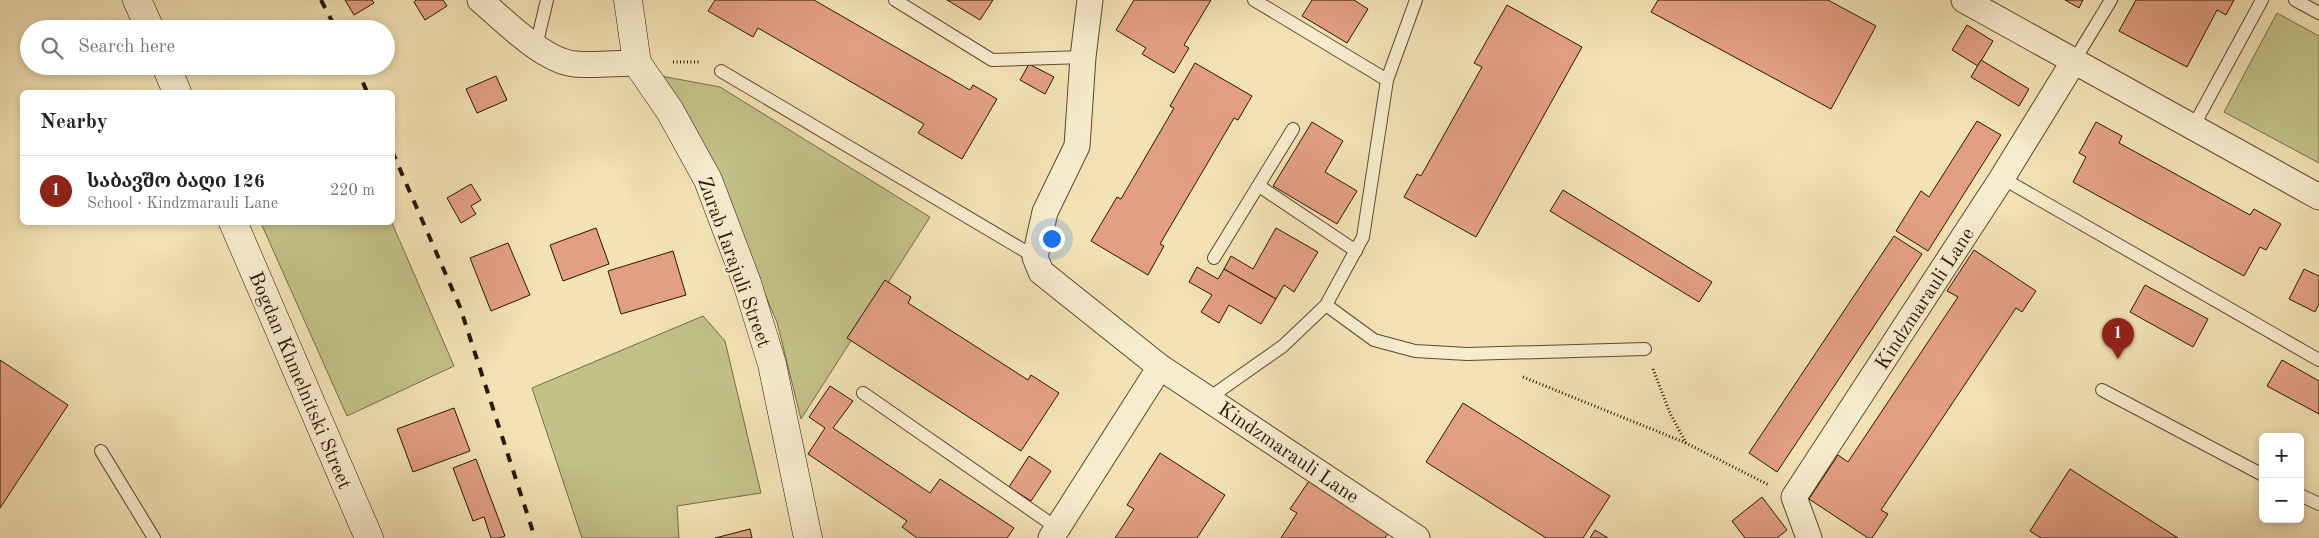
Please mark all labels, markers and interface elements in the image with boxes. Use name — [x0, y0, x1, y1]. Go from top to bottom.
search box — [20, 20, 395, 75]
icon: search — [38, 34, 66, 62]
text: Search here — [78, 38, 175, 57]
text: Nearby — [40, 112, 108, 133]
text: საბავშო ბაღი 126 — [87, 173, 265, 192]
street label: Zurab Iarajuli Street — [693, 175, 773, 351]
text: 1 — [51, 183, 61, 199]
text: 220 m — [330, 183, 375, 199]
text: School · Kindzmarauli Lane — [87, 196, 278, 212]
street label: Kindzmarauli Lane — [1872, 225, 1979, 374]
your location — [1039, 226, 1065, 252]
street label: Bogdan Khmelnitski Street — [244, 269, 354, 492]
pin: 1 — [2102, 318, 2134, 359]
street label: Kindzmarauli Lane — [1214, 399, 1362, 508]
map controls — [2259, 433, 2304, 523]
button: + — [2259, 433, 2304, 478]
button: − — [2259, 478, 2304, 523]

